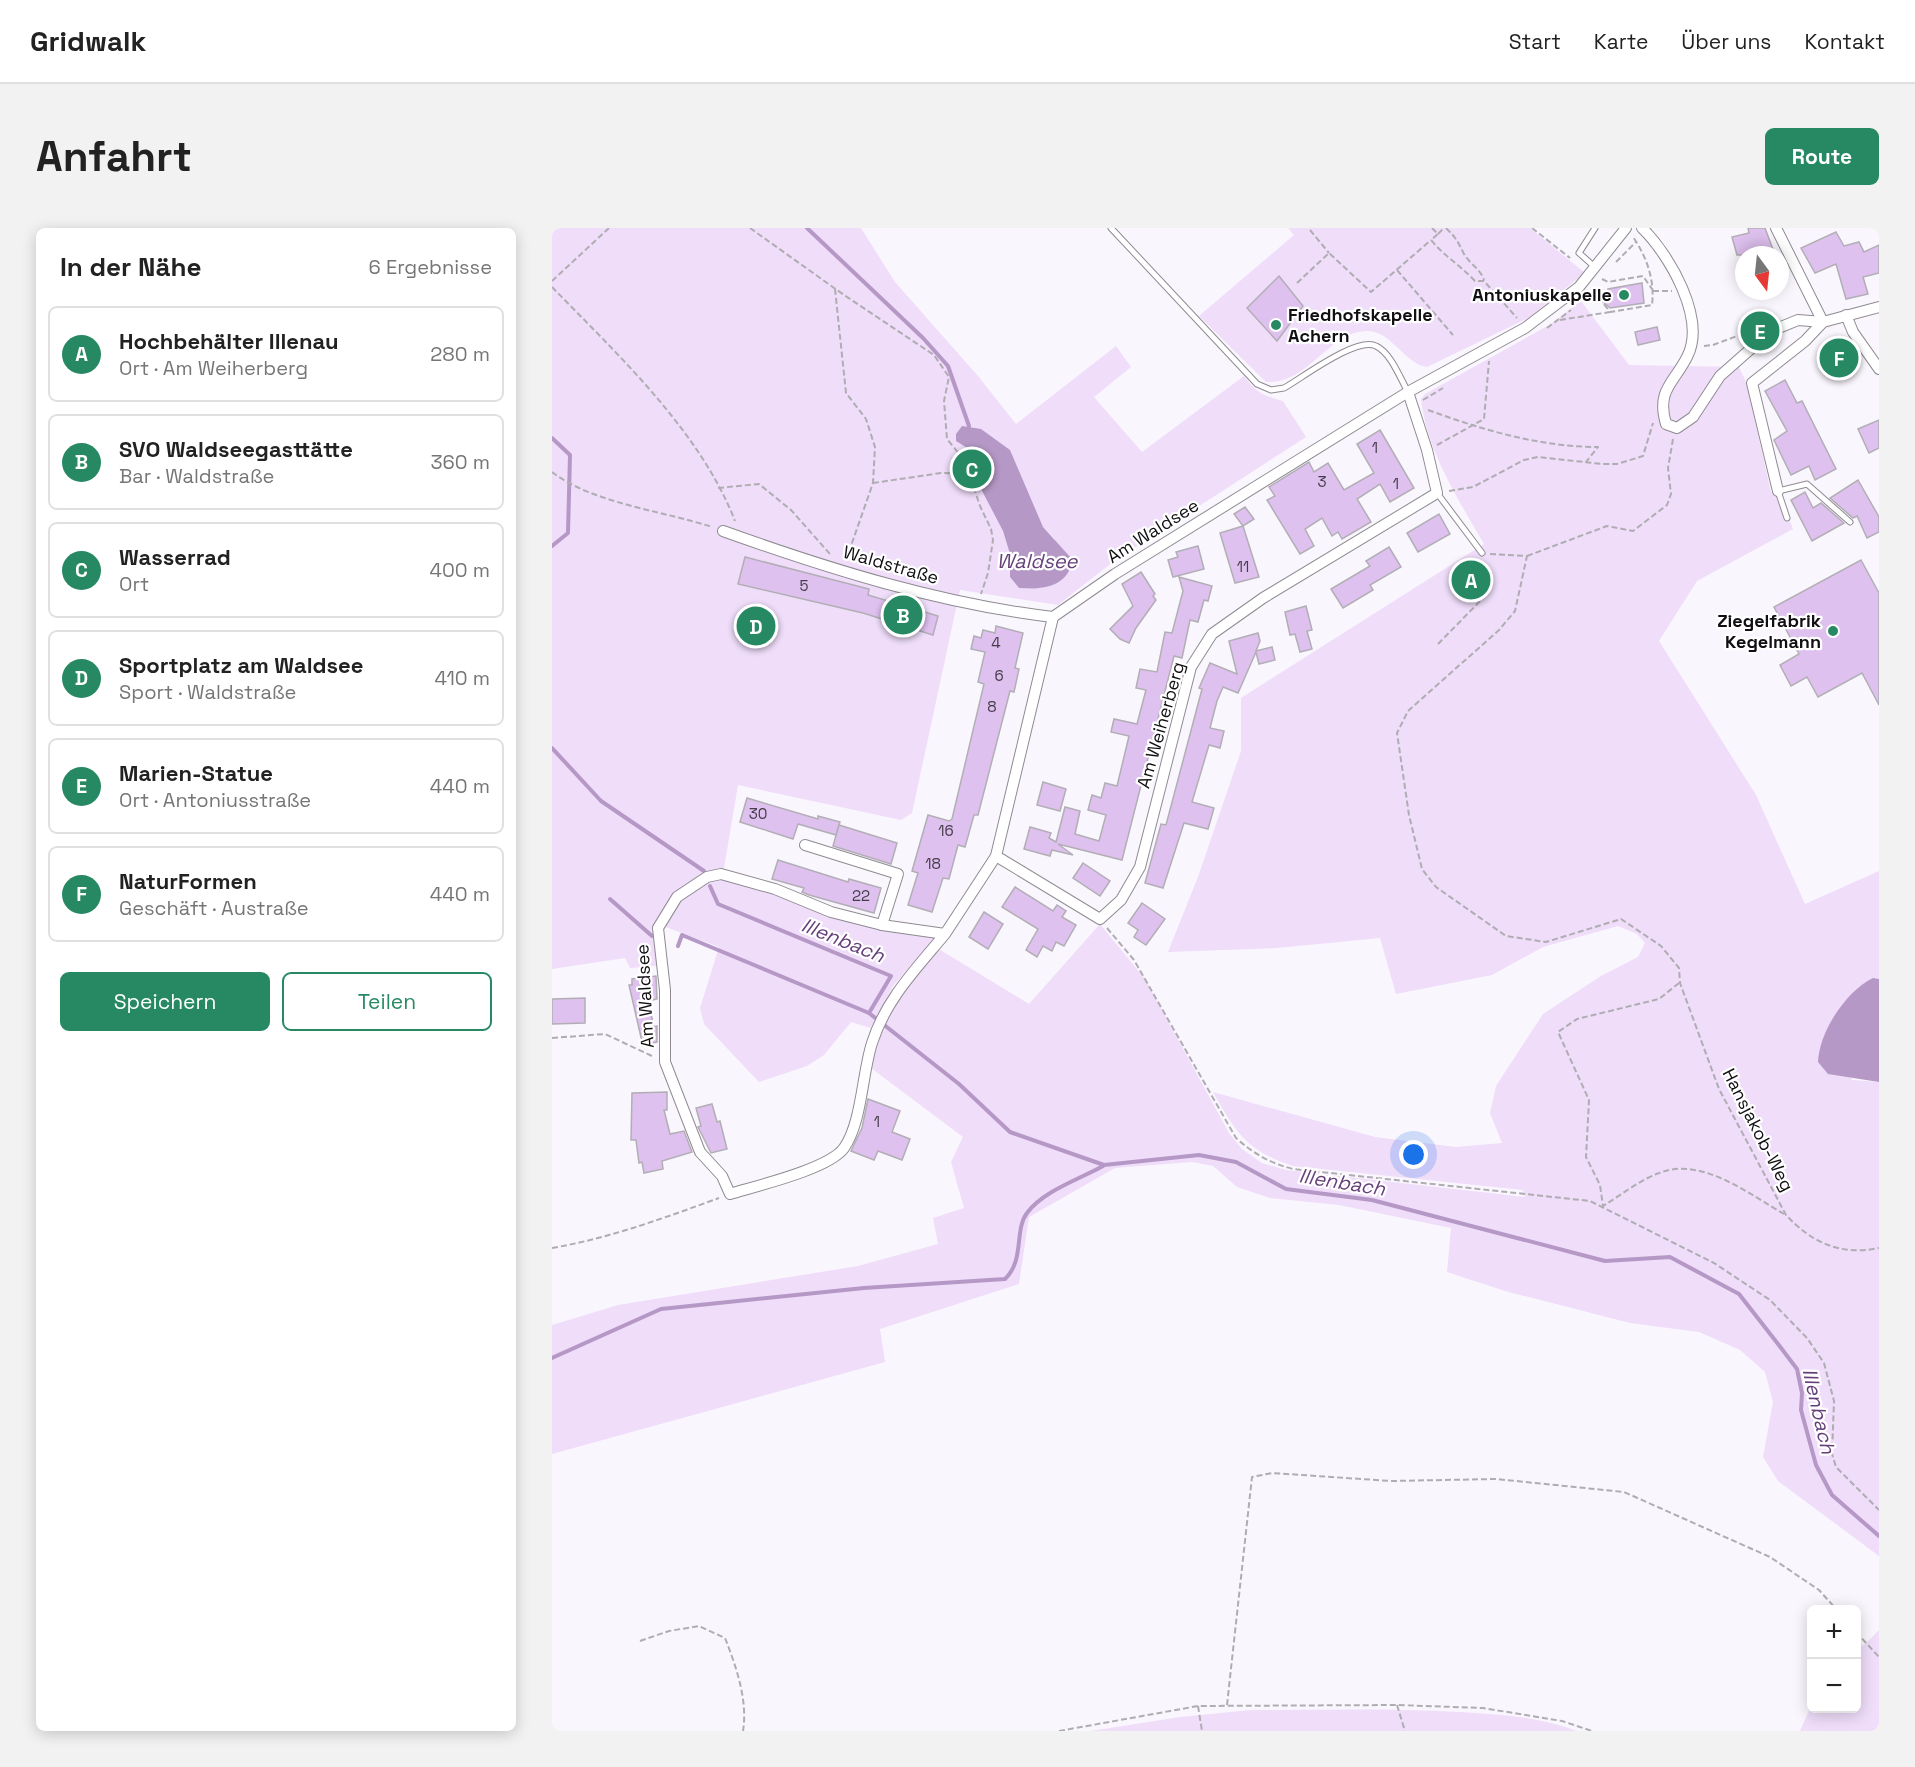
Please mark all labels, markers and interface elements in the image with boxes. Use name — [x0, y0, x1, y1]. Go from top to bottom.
text: Gridwalk — [30, 23, 146, 59]
text: Start — [1509, 28, 1561, 55]
text: Karte — [1594, 28, 1648, 55]
text: Über uns — [1681, 28, 1771, 55]
text: Kontakt — [1804, 28, 1885, 55]
button: Route — [1765, 128, 1879, 185]
text: Anfahrt — [36, 130, 192, 183]
north arrow — [1735, 246, 1789, 300]
text: In der Nähe — [60, 250, 201, 284]
text: 6 Ergebnisse — [369, 254, 492, 280]
place label: Antoniuskapelle — [1472, 283, 1612, 306]
marker: Antoniuskapelle — [1617, 288, 1631, 302]
place label: Friedhofskapelle Achern — [1288, 303, 1433, 347]
pin: E — [1740, 308, 1780, 354]
marker: Friedhofskapelle Achern — [1269, 318, 1283, 332]
text: Hochbehälter Illenau — [119, 327, 339, 355]
pin: F — [1820, 336, 1858, 380]
text: A — [75, 341, 88, 367]
text: 280 m — [430, 341, 490, 367]
text: Ort · Am Weiherberg — [119, 355, 308, 381]
text: SVO Waldseegasttätte — [119, 435, 353, 463]
house number: 1 — [1372, 438, 1378, 457]
pin: C — [952, 446, 992, 492]
text: B — [75, 449, 88, 475]
text: 360 m — [431, 449, 490, 475]
text: Bar · Waldstraße — [119, 463, 274, 489]
house number: 3 — [1317, 472, 1327, 491]
house number: 1 — [1393, 474, 1399, 493]
street label: Am Waldsee — [1103, 493, 1203, 568]
street label: Waldstraße — [841, 540, 942, 589]
text: Wasserrad — [119, 543, 231, 571]
water label: Waldsee — [997, 548, 1079, 574]
text: C — [75, 557, 88, 583]
text: 400 m — [430, 557, 490, 583]
house number: 11 — [1237, 557, 1249, 576]
pin: A — [1452, 558, 1490, 602]
text: Ort — [119, 571, 149, 597]
house number: 5 — [800, 576, 809, 595]
pin: B — [884, 592, 922, 638]
pin: D — [736, 604, 776, 648]
place label: Ziegelfabrik Kegelmann — [1717, 609, 1821, 653]
marker: Ziegelfabrik Kegelmann — [1826, 624, 1840, 638]
house number: 4 — [991, 633, 1001, 652]
text: Sportplatz am Waldsee — [119, 651, 364, 679]
street label: Am Weiherberg — [1131, 659, 1190, 791]
text: D — [75, 665, 88, 691]
text: 410 m — [434, 665, 490, 691]
house number: 6 — [994, 666, 1004, 685]
text: Sport · Waldstraße — [119, 679, 296, 705]
house number: 8 — [987, 697, 997, 716]
text: Marien-Statue — [119, 759, 273, 787]
text: E — [76, 773, 87, 799]
text: 440 m — [430, 773, 490, 799]
text: Ort · Antoniusstraße — [119, 787, 311, 813]
house number: 30 — [749, 804, 767, 823]
house number: 16 — [938, 821, 954, 840]
house number: 18 — [925, 854, 941, 873]
text: NaturFormen — [119, 867, 257, 895]
text: F — [76, 881, 87, 907]
text: 440 m — [430, 881, 490, 907]
house number: 22 — [852, 886, 870, 905]
text: Geschäft · Austraße — [119, 895, 309, 921]
water label: Illenbach — [798, 912, 889, 969]
street label: Am Waldsee — [630, 943, 659, 1049]
button: Speichern — [60, 972, 270, 1031]
button: Teilen — [282, 972, 492, 1031]
street label: Hansjakob-Weg — [1718, 1064, 1799, 1195]
house number: 1 — [874, 1112, 880, 1131]
your location — [1399, 1140, 1428, 1169]
water label: Illenbach — [1297, 1162, 1388, 1202]
water label: Illenbach — [1797, 1366, 1842, 1457]
map controls — [1807, 1605, 1861, 1713]
button: + — [1807, 1605, 1861, 1659]
button: − — [1807, 1659, 1861, 1713]

